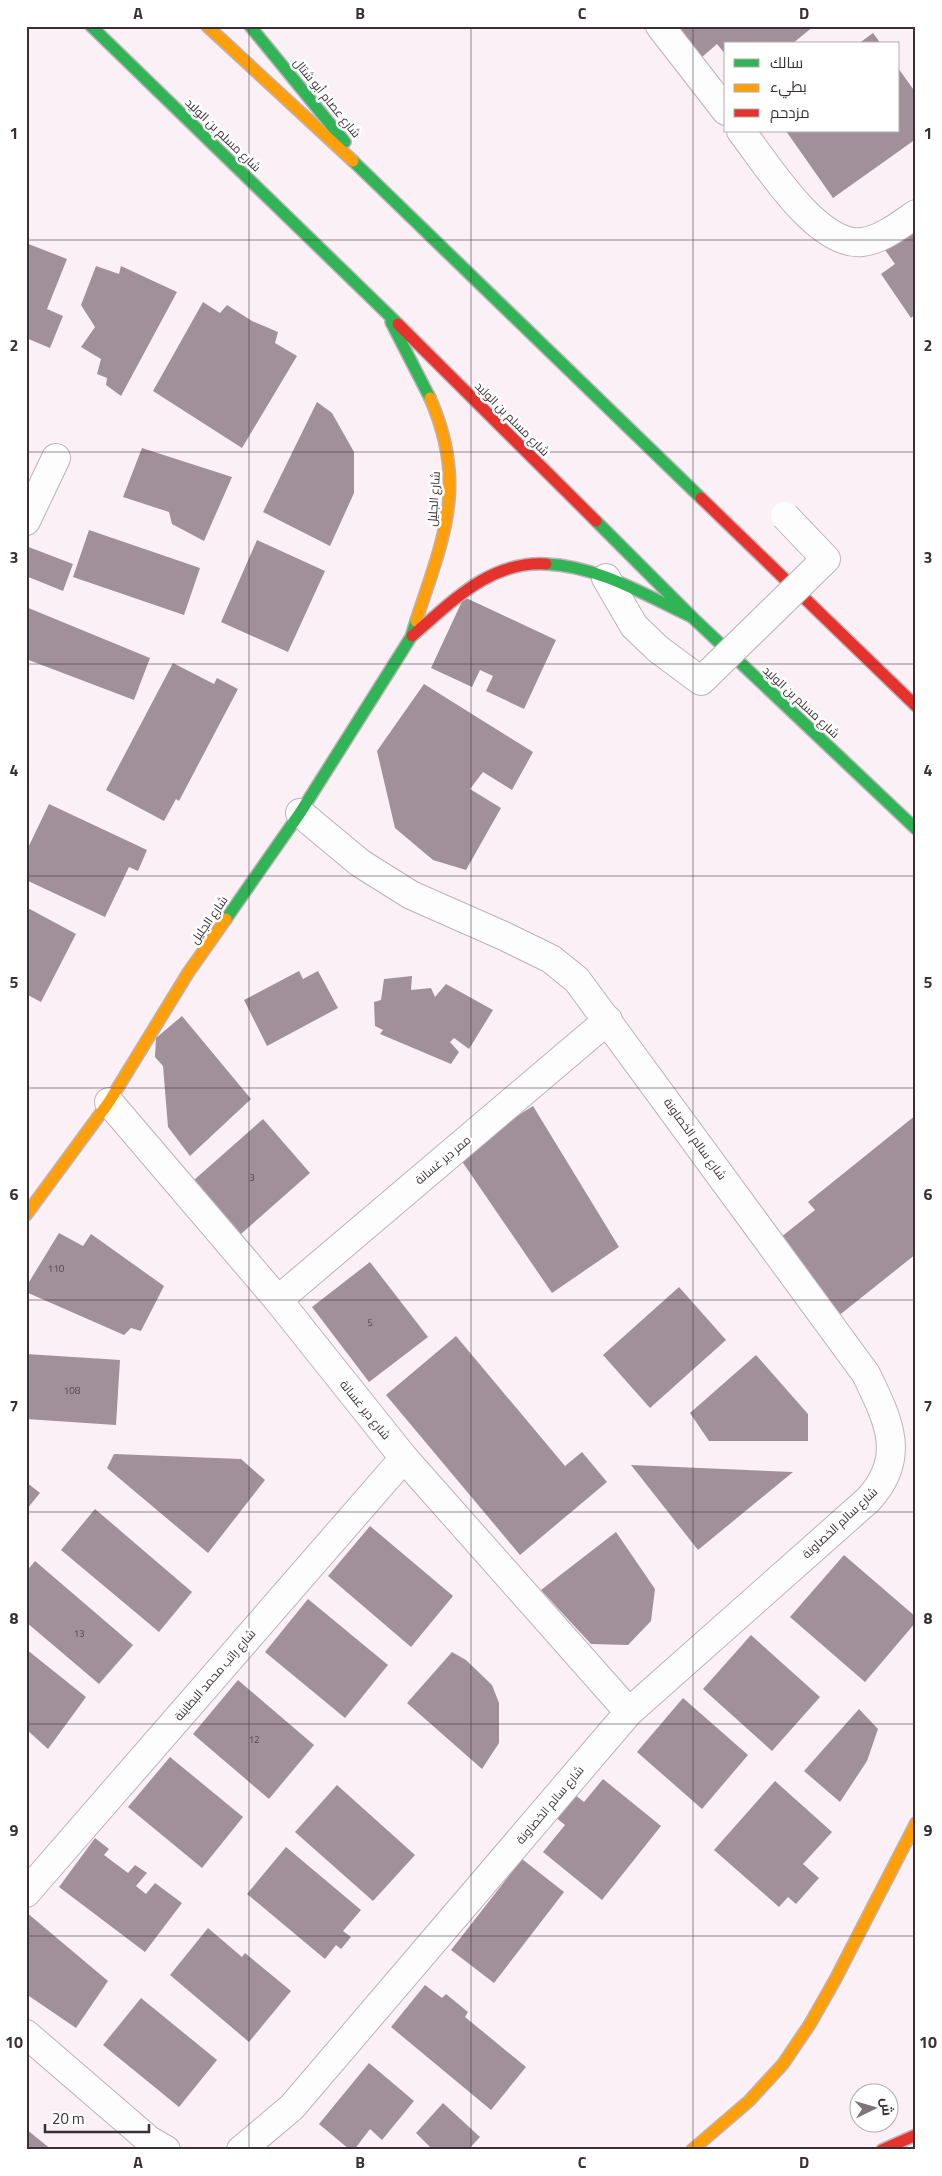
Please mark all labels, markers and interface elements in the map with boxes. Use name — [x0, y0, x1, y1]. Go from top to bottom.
text: A — [133, 1, 143, 25]
text: B — [355, 1, 365, 25]
text: C — [578, 1, 587, 25]
text: D — [799, 1, 809, 25]
legend — [724, 42, 900, 132]
text: سالك — [770, 51, 803, 74]
street label: شارع عصام أبو شتال — [289, 54, 366, 142]
text: بطيء — [770, 75, 807, 99]
street label: شارع مسلم بن الوليد — [181, 93, 266, 176]
text: مزدحم — [770, 101, 810, 124]
text: 1 — [10, 121, 18, 145]
text: 1 — [924, 121, 932, 145]
text: 2 — [10, 333, 18, 357]
text: 2 — [924, 333, 932, 357]
street label: شارع مسلم بن الوليد — [471, 377, 554, 460]
street label: شارع الجليل — [422, 471, 445, 527]
text: 3 — [10, 545, 18, 569]
text: 3 — [924, 545, 932, 569]
street label: شارع مسلم بن الوليد — [759, 661, 844, 742]
text: 4 — [10, 758, 19, 782]
text: 4 — [924, 758, 933, 782]
street label: شارع الجليل — [185, 892, 232, 948]
text: 5 — [10, 970, 19, 994]
text: 5 — [924, 970, 933, 994]
street label: شارع سالم الخصاونة — [659, 1094, 732, 1184]
street label: ممر دير غسانة — [410, 1130, 475, 1189]
house number: 3 — [249, 1170, 255, 1185]
text: 6 — [10, 1182, 19, 1206]
text: 6 — [924, 1182, 933, 1206]
house number: 110 — [48, 1261, 65, 1276]
house number: 5 — [367, 1315, 373, 1330]
street label: شارع دير غسانة — [335, 1376, 396, 1444]
house number: 108 — [64, 1383, 81, 1398]
text: 7 — [10, 1394, 18, 1418]
text: 7 — [924, 1394, 932, 1418]
street label: شارع سالم الخصاونة — [798, 1482, 882, 1563]
text: 8 — [10, 1606, 19, 1630]
text: 8 — [924, 1606, 933, 1630]
street label: شارع راتب محمد البطاينة — [169, 1625, 260, 1725]
house number: 13 — [73, 1626, 85, 1641]
house number: 12 — [248, 1732, 260, 1747]
street label: شارع سالم الخصاونة — [511, 1761, 588, 1848]
text: 9 — [10, 1818, 19, 1842]
text: 9 — [924, 1818, 933, 1842]
text: 10 — [5, 2030, 23, 2054]
text: 10 — [919, 2030, 937, 2054]
north arrow — [850, 2084, 900, 2134]
text: ش — [876, 2097, 899, 2117]
scale bar — [45, 2101, 149, 2133]
text: 20 m — [52, 2107, 85, 2130]
text: A — [133, 2150, 143, 2174]
text: B — [355, 2150, 365, 2174]
text: C — [578, 2150, 587, 2174]
text: D — [799, 2150, 809, 2174]

